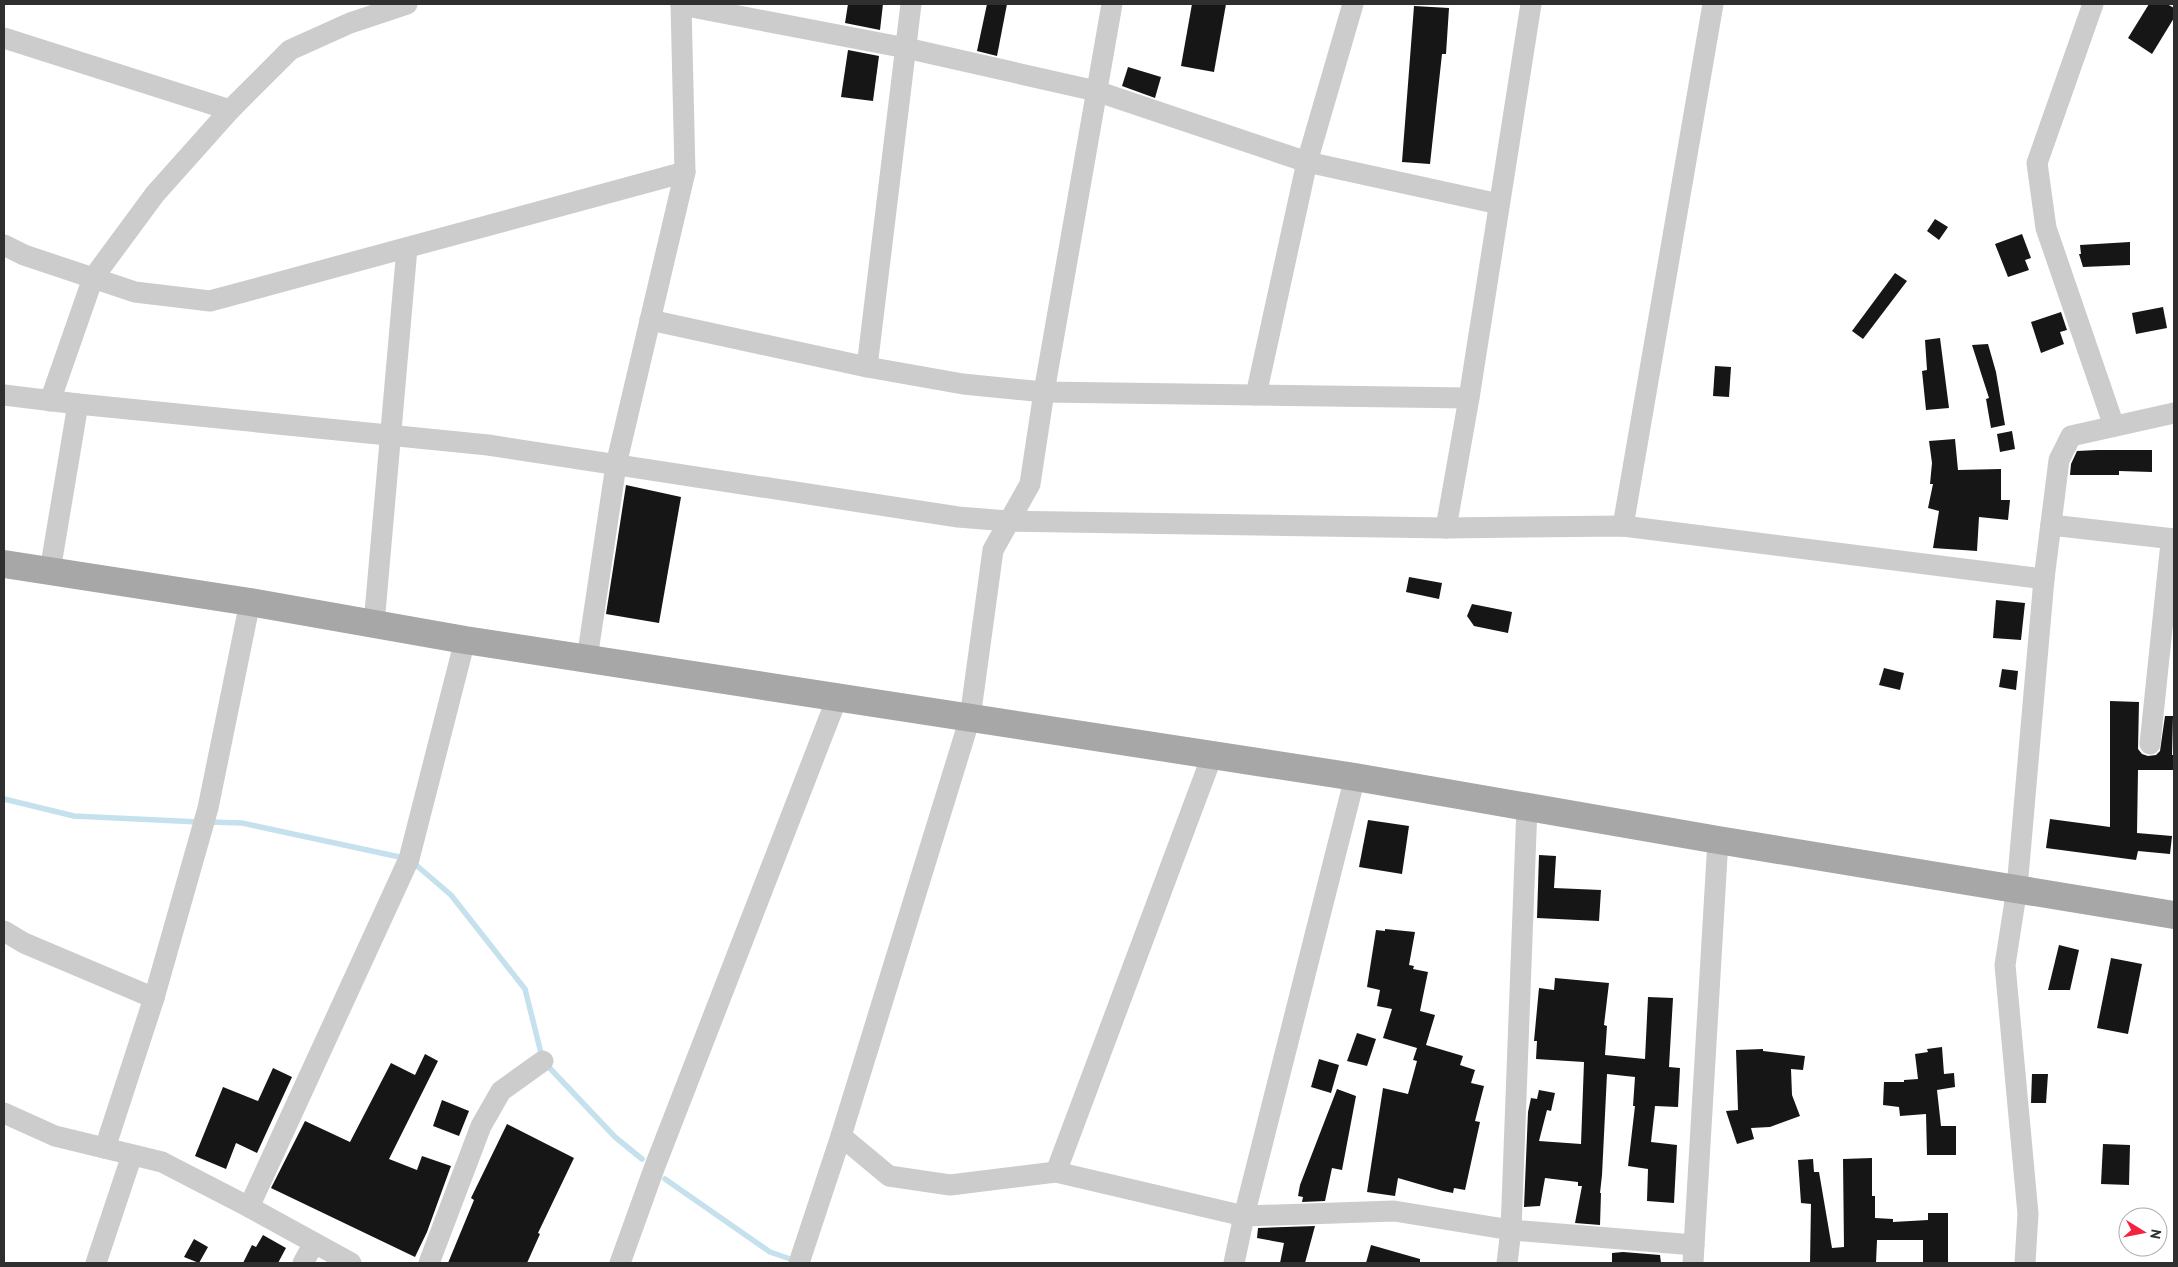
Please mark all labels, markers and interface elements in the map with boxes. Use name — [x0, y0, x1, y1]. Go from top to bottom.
north arrow — [2118, 1207, 2168, 1257]
text: N — [2146, 1228, 2165, 1240]

